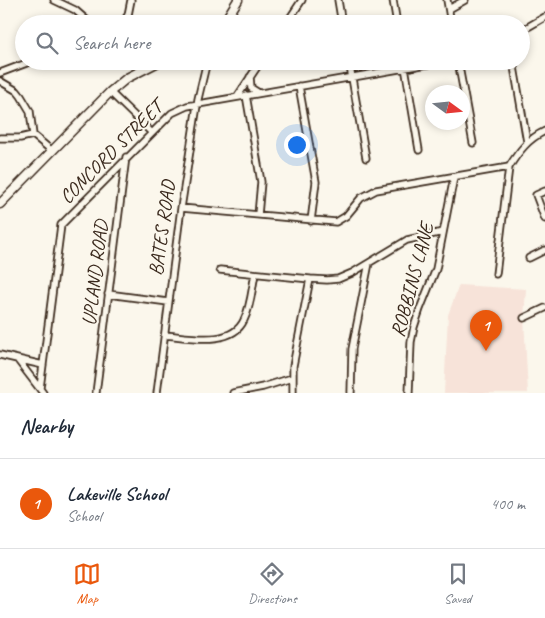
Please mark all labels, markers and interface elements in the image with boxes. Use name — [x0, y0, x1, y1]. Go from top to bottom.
search box — [15, 15, 530, 70]
icon: search — [33, 29, 61, 57]
text: Search here — [73, 31, 150, 55]
north arrow — [425, 85, 470, 130]
street label: CONCORD STREET — [54, 92, 171, 209]
your location — [284, 132, 310, 158]
street label: BATES ROAD — [143, 178, 181, 277]
street label: UPLAND ROAD — [76, 217, 114, 327]
street label: ROBBINS LANE — [385, 218, 440, 340]
pin: 1 — [470, 310, 502, 351]
text: Nearby — [20, 413, 73, 439]
text: Lakeville School — [67, 482, 167, 506]
text: 1 — [32, 494, 40, 514]
text: 400 m — [491, 494, 525, 514]
text: School — [67, 506, 101, 526]
tab: Map — [73, 560, 101, 607]
tab: Directions — [248, 560, 297, 607]
tab: Saved — [444, 560, 472, 607]

